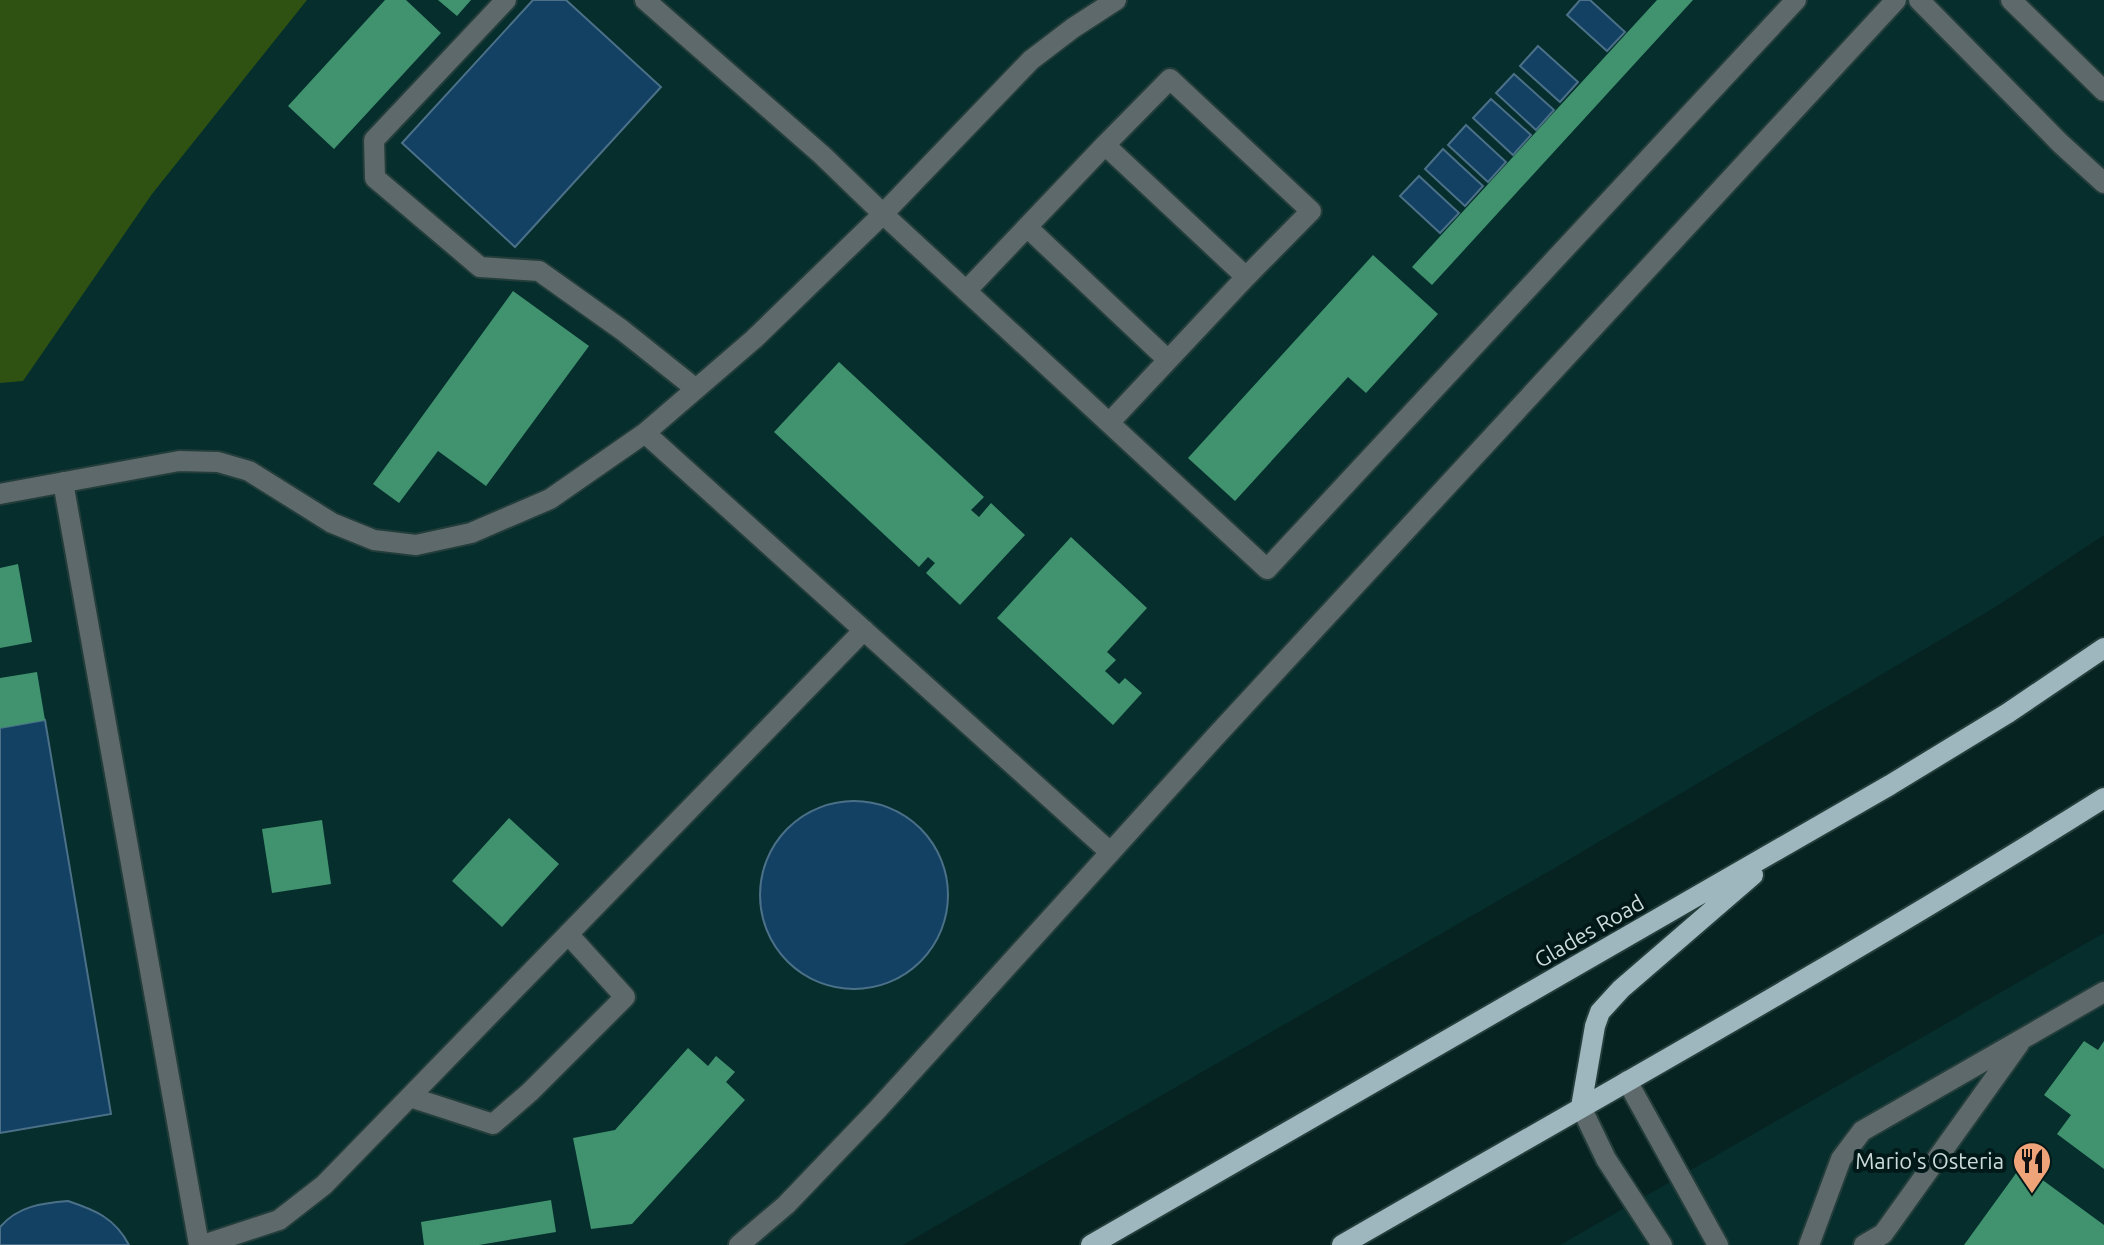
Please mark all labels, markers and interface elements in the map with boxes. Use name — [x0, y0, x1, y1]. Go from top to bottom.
street label: Glades Road — [1530, 889, 1648, 972]
restaurant icon: Mario's Osteria — [2011, 1140, 2053, 1195]
place label: Mario's Osteria — [1855, 1148, 2004, 1173]

